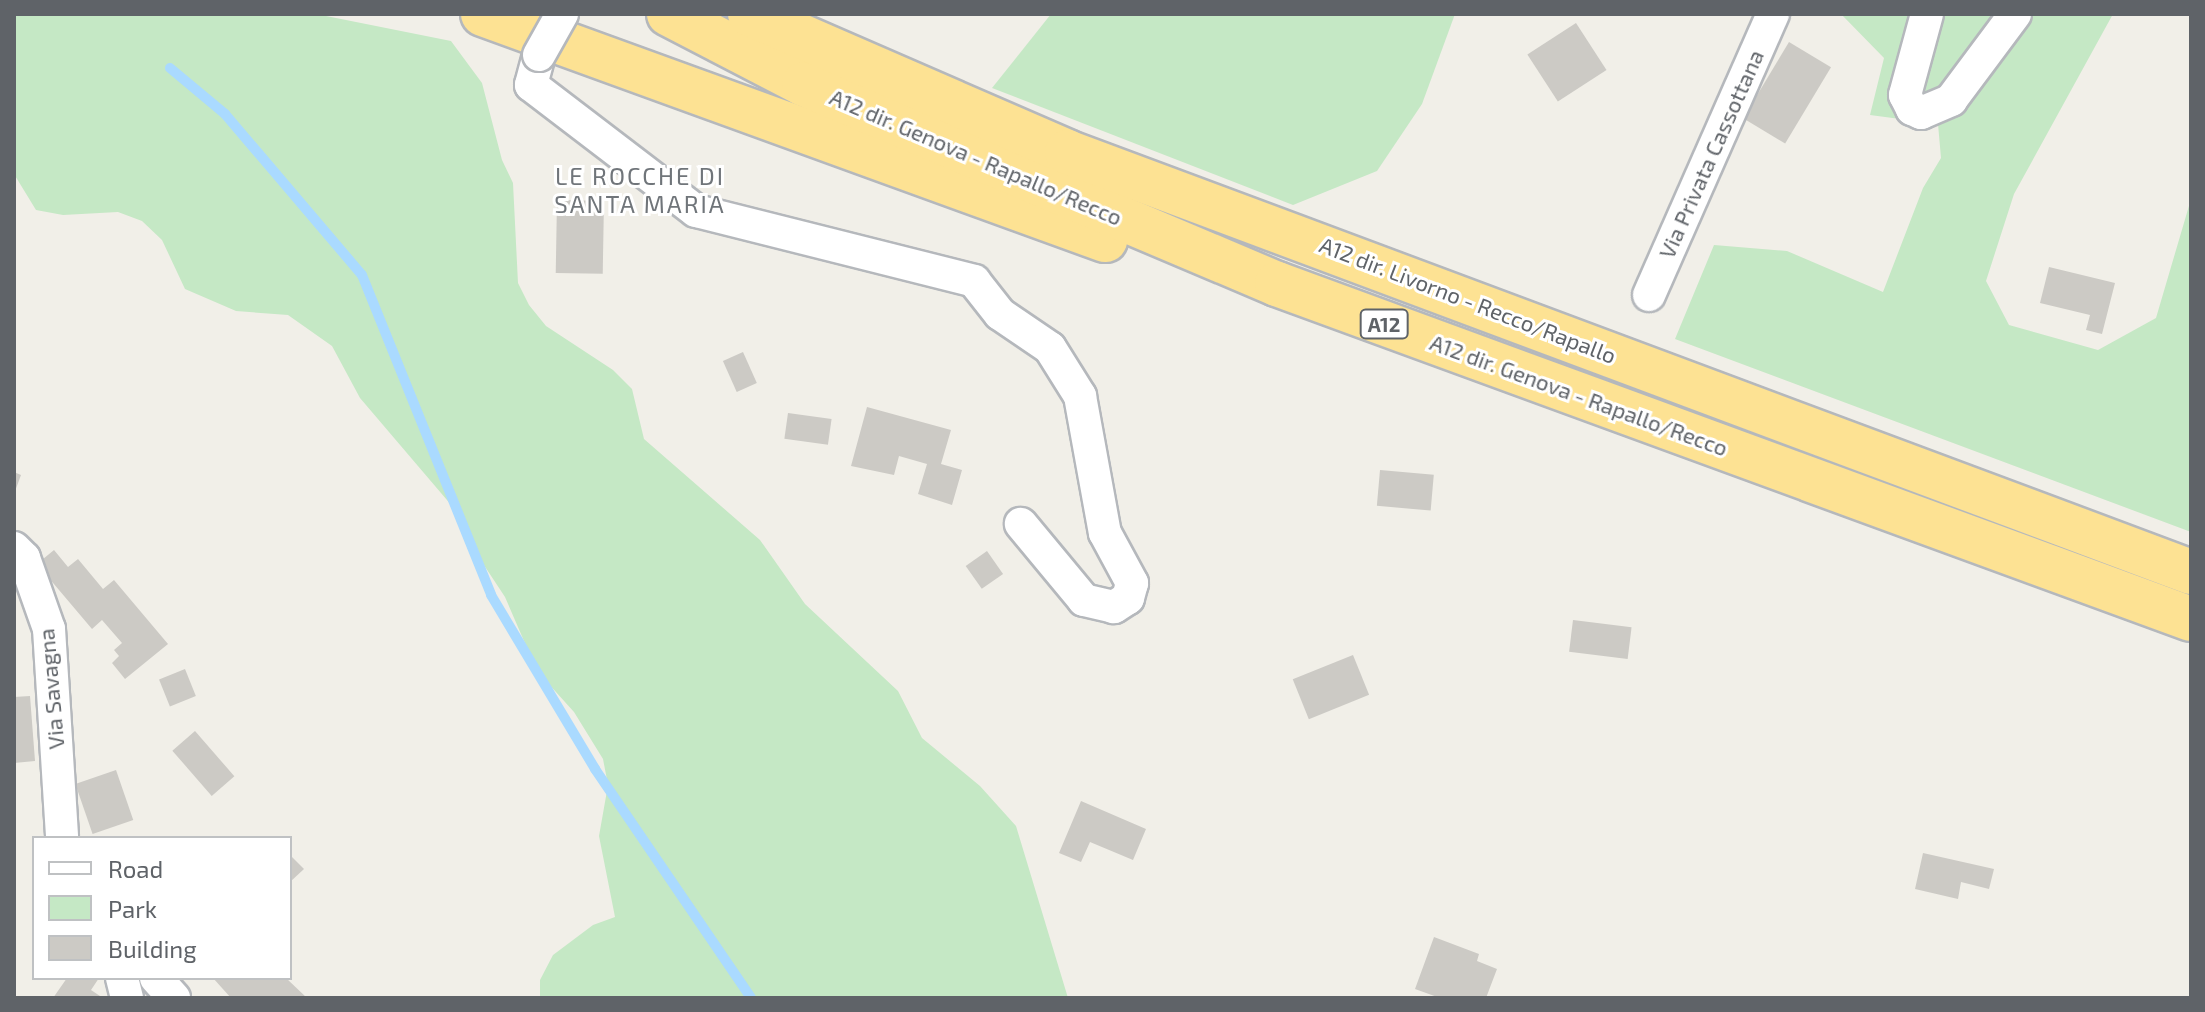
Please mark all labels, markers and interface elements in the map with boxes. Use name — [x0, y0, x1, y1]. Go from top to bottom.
street label: Via Privata Cassottana — [1653, 46, 1769, 262]
street label: A12 dir. Genova - Rapallo/Recco — [826, 83, 1126, 231]
district label: LE ROCCHE DI SANTA MARIA — [554, 162, 726, 218]
street label: A12 dir. Livorno - Recco/Rapallo — [1316, 231, 1620, 369]
road number: A12 — [1358, 308, 1410, 340]
street label: A12 dir. Genova - Rapallo/Recco — [1427, 329, 1731, 461]
street label: Via Savagna — [33, 628, 69, 750]
legend — [32, 836, 292, 980]
text: Road — [108, 854, 163, 883]
text: Park — [108, 894, 157, 923]
text: Building — [108, 934, 197, 963]

